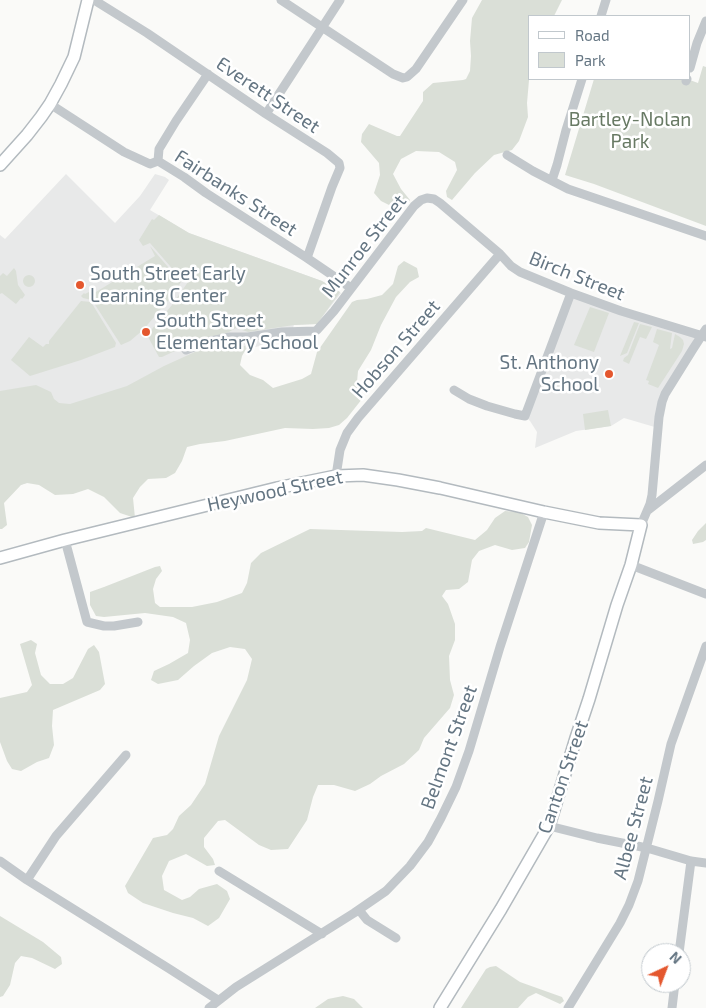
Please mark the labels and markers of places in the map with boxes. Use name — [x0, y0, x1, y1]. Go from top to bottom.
place label: South Street Early Learning Center — [90, 263, 246, 307]
marker: South Street Early Learning Center — [74, 279, 86, 291]
place label: South Street Elementary School — [156, 310, 318, 354]
marker: South Street Elementary School — [140, 326, 152, 338]
place label: St. Anthony School — [500, 352, 599, 396]
marker: St. Anthony School — [603, 368, 615, 380]

